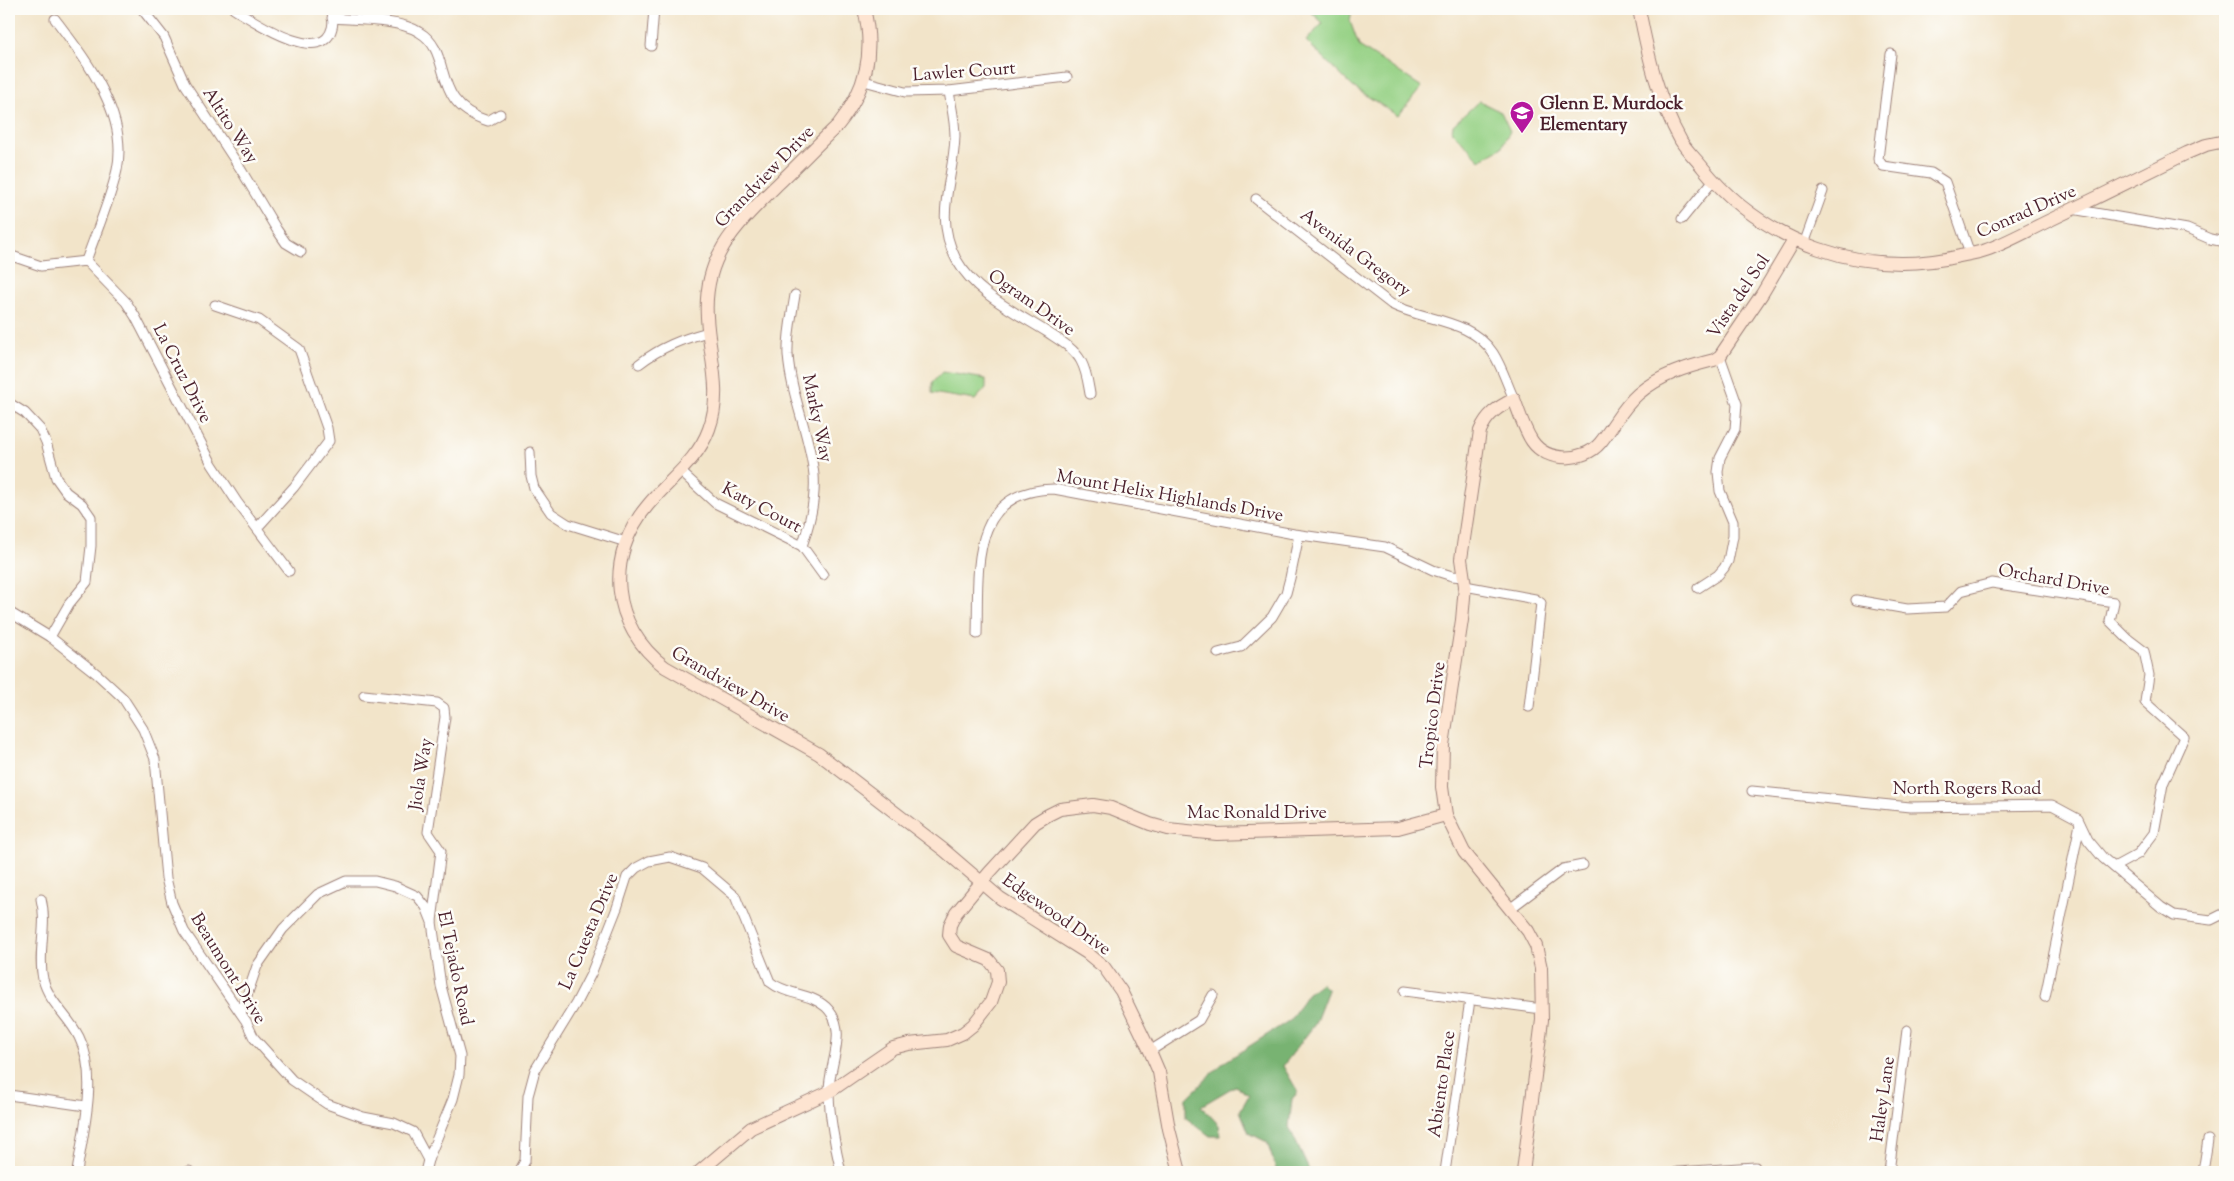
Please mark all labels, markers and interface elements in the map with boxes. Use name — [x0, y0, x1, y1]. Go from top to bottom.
street label: Lawler Court — [912, 56, 1017, 90]
street label: Altito Way — [195, 83, 264, 169]
place label: Glenn E. Murdock Elementary — [1540, 92, 1684, 139]
school or university icon: Glenn E. Murdock Elementary — [1509, 100, 1535, 134]
street label: Grandview Drive — [710, 120, 821, 234]
street label: Conrad Drive — [1973, 179, 2081, 246]
street label: Avenida Gregory — [1294, 203, 1416, 304]
street label: Vista del Sol — [1702, 250, 1777, 344]
street label: Ogram Drive — [982, 264, 1080, 343]
street label: La Cruz Drive — [145, 320, 217, 428]
street label: Marky Way — [794, 372, 838, 465]
street label: Mount Helix Highlands Drive — [1054, 464, 1285, 530]
street label: Katy Court — [716, 477, 806, 541]
street label: Orchard Drive — [1996, 558, 2111, 604]
street label: Grandview Drive — [666, 641, 794, 730]
street label: Tropico Drive — [1415, 660, 1453, 770]
street label: Jiola Way — [403, 736, 441, 813]
street label: North Rogers Road — [1893, 777, 2041, 803]
street label: Mac Ronald Drive — [1187, 801, 1327, 827]
street label: Edgewood Drive — [996, 868, 1116, 963]
street label: La Cuesta Drive — [554, 869, 626, 994]
street label: Beaumont Drive — [183, 909, 272, 1030]
street label: El Tejado Road — [429, 909, 479, 1028]
street label: Abiento Place — [1423, 1029, 1463, 1139]
street label: Haley Lane — [1865, 1055, 1903, 1144]

